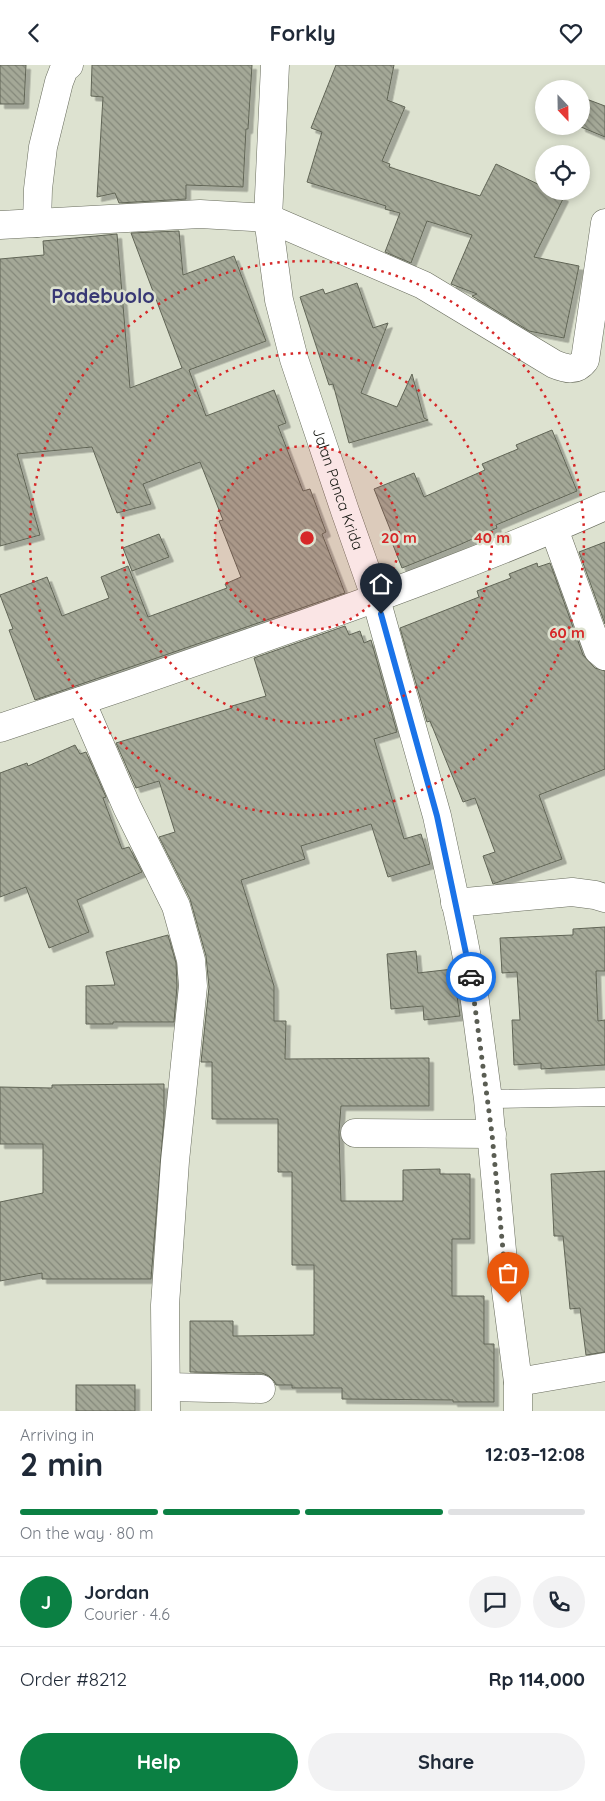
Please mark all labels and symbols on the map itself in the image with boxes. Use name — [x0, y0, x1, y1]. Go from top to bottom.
north arrow — [535, 80, 590, 135]
district label: Padebuolo — [51, 283, 155, 308]
street label: Jalan Panca Krida — [309, 425, 368, 552]
text: 20 m — [381, 528, 417, 547]
text: 40 m — [474, 528, 510, 547]
centre of rings — [298, 529, 316, 547]
pin — [360, 563, 402, 614]
text: 60 m — [549, 623, 585, 642]
courier — [446, 952, 496, 1002]
pin — [487, 1252, 529, 1303]

